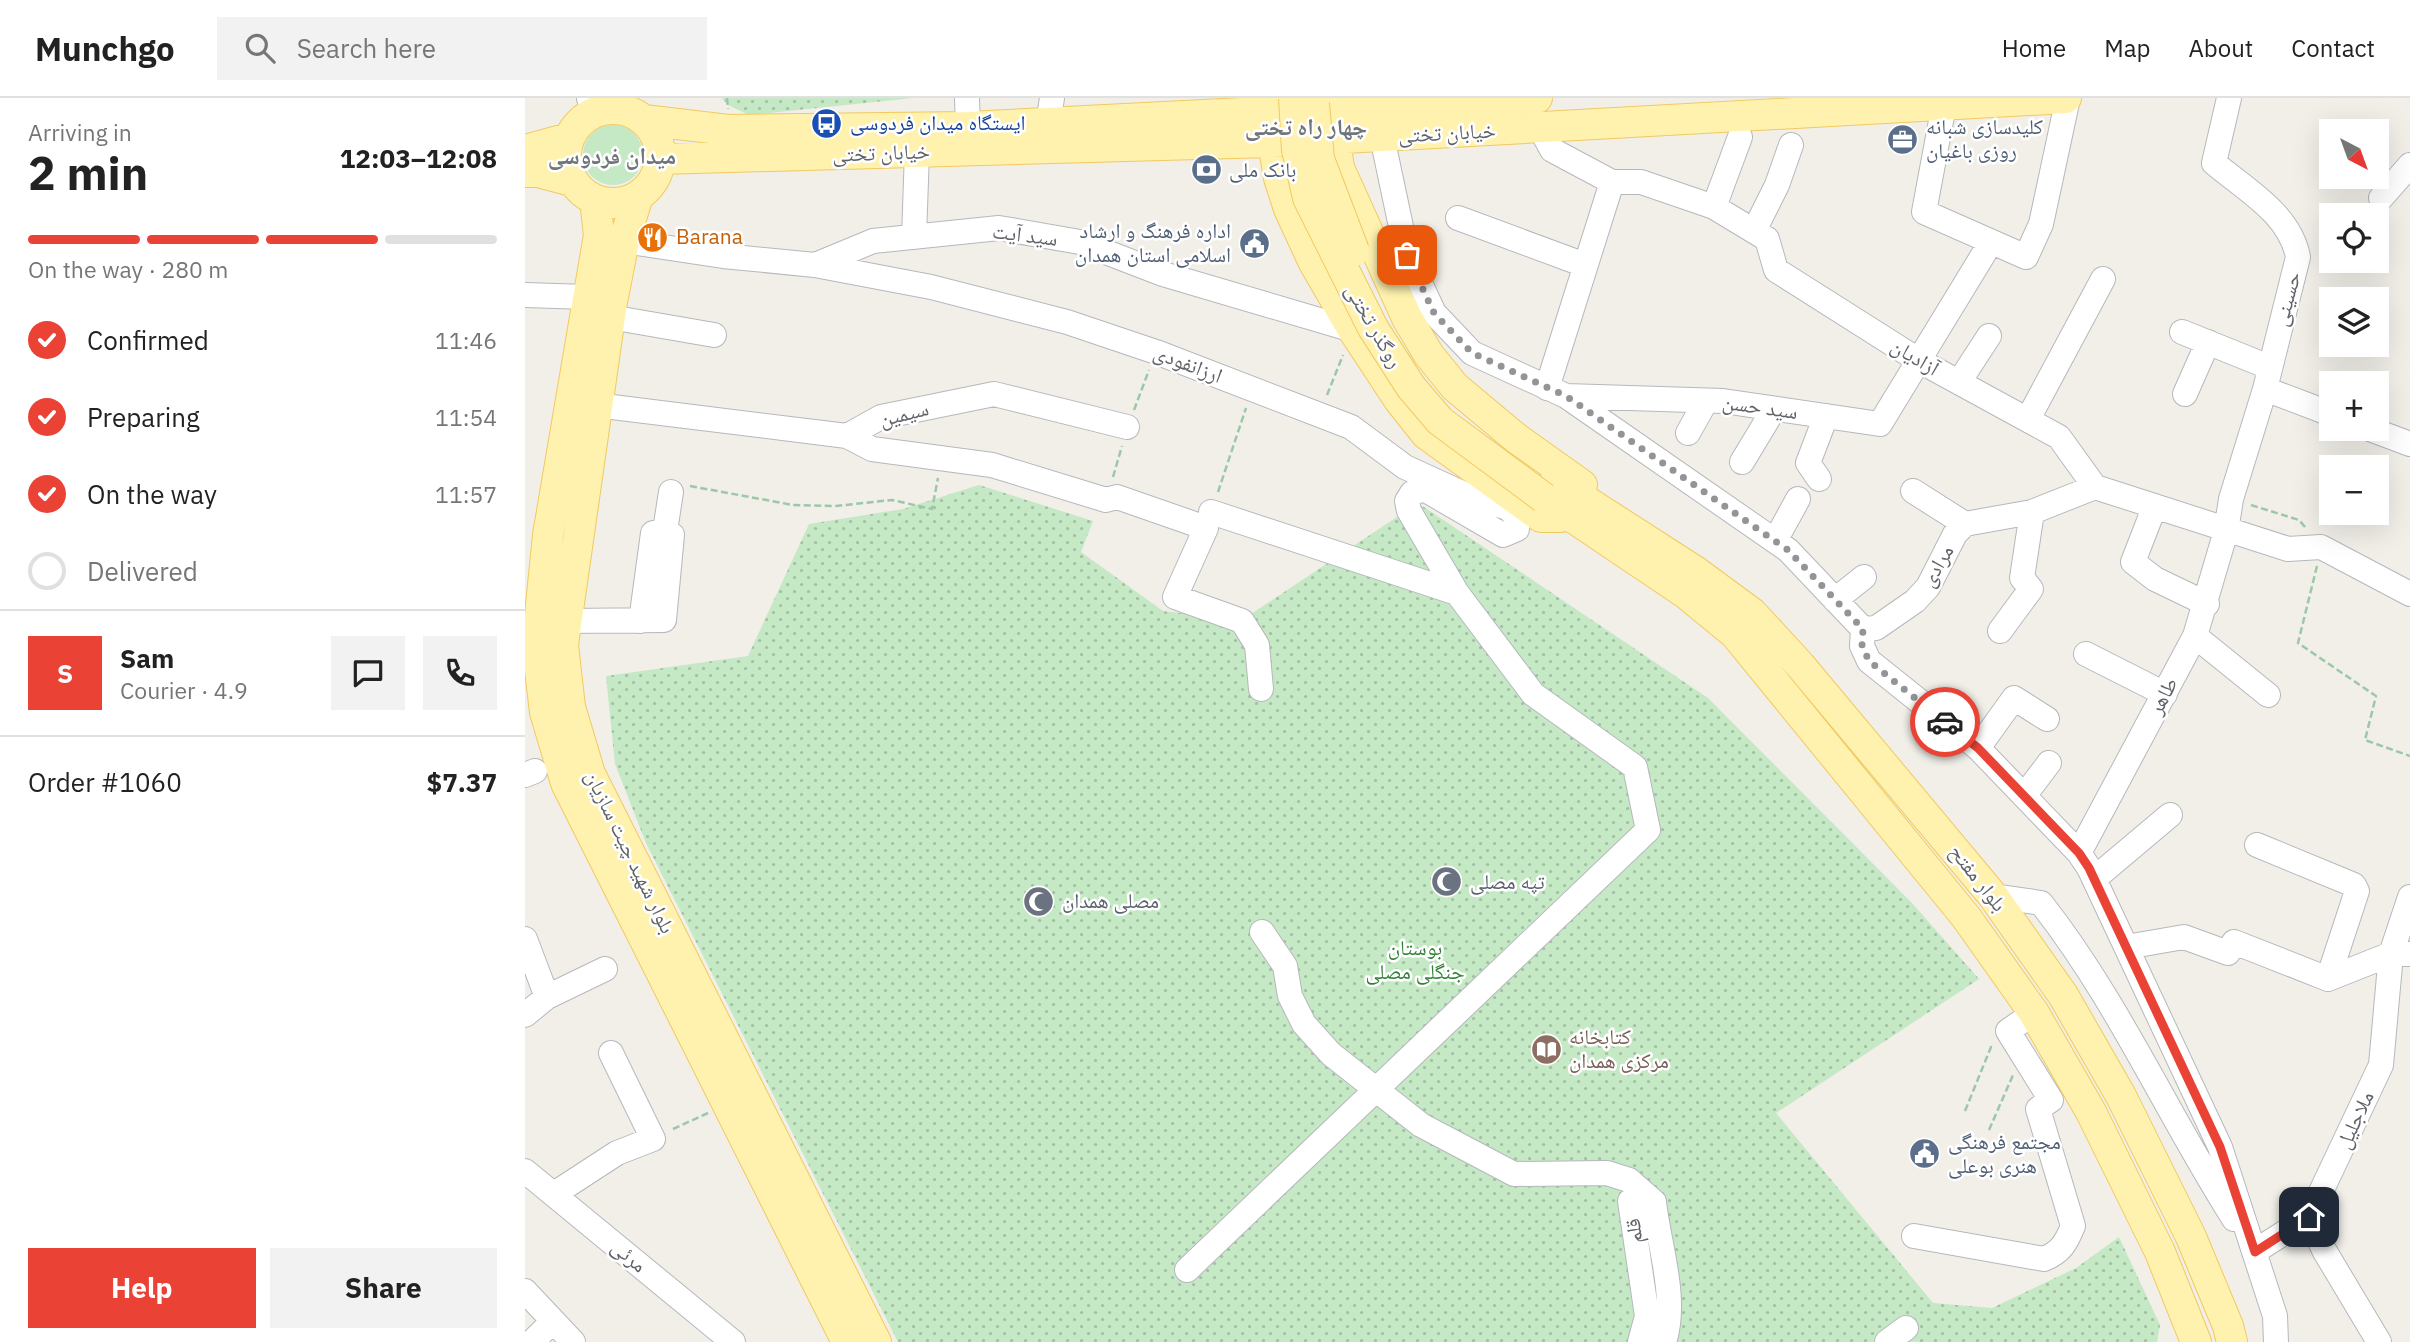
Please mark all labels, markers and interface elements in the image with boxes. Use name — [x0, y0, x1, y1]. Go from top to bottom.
search box — [217, 17, 707, 80]
text: Munchgo — [35, 27, 175, 70]
icon: search — [241, 29, 279, 67]
text: Search here — [297, 31, 436, 65]
text: Home — [2002, 32, 2066, 64]
text: Map — [2104, 32, 2150, 64]
text: About — [2188, 32, 2253, 64]
text: Contact — [2291, 32, 2375, 64]
bus stop icon: ایستگاه میدان فردوسی — [810, 106, 844, 140]
place label: ایستگاه میدان فردوسی — [850, 108, 1026, 136]
district label: چهار راه تختی — [1245, 111, 1367, 141]
place label: کلیدسازی شبانه روزی باغیان — [1926, 112, 2043, 164]
street label: خیابان تختی — [1397, 115, 1496, 149]
text: Arriving in — [28, 117, 132, 147]
north arrow — [2319, 119, 2389, 189]
map controls — [2319, 119, 2389, 525]
office icon: کلیدسازی شبانه روزی باغیان — [1886, 122, 1920, 156]
street label: خیابان تختی — [832, 136, 930, 168]
district label: میدان فردوسی — [548, 140, 676, 170]
text: 12:03–12:08 — [340, 141, 497, 175]
text: 2 min — [28, 143, 148, 203]
bank icon: بانک ملی — [1189, 153, 1223, 187]
place label: بانک ملی — [1229, 155, 1296, 183]
button: locate — [2319, 203, 2389, 273]
street label: سید آیت — [991, 216, 1059, 252]
place label: اداره فرهنگ و ارشاد اسلامی استان همدان — [1075, 216, 1231, 268]
restaurant icon: Barana — [636, 220, 670, 254]
place label: Barana — [676, 222, 743, 250]
pin — [1377, 225, 1437, 285]
public building icon: اداره فرهنگ و ارشاد اسلامی استان همدان — [1237, 226, 1271, 260]
icon: bag — [1388, 236, 1426, 274]
text: On the way · 280 m — [28, 254, 228, 284]
street label: حسینی — [2265, 268, 2307, 329]
street label: روگذر تختی — [1340, 278, 1410, 373]
button: layers — [2319, 287, 2389, 357]
icon: check — [28, 321, 66, 359]
text: Confirmed — [87, 323, 209, 357]
text: 11:46 — [435, 325, 497, 355]
street label: آزادیان — [1886, 331, 1945, 382]
street label: ارزانفودی — [1150, 337, 1227, 389]
button: + — [2319, 371, 2389, 441]
street label: سید حسن — [1721, 387, 1800, 425]
street label: سیمین — [876, 393, 931, 433]
icon: check — [28, 398, 66, 436]
text: Preparing — [87, 400, 200, 434]
text: 11:54 — [435, 402, 497, 432]
button: − — [2319, 455, 2389, 525]
icon: check — [28, 475, 66, 513]
text: On the way — [87, 477, 217, 511]
text: 11:57 — [435, 479, 497, 509]
street label: مرادی — [1913, 539, 1959, 592]
text: Delivered — [87, 554, 198, 588]
button: chat — [331, 636, 405, 710]
button: phone — [423, 636, 497, 710]
text: Sam — [120, 641, 174, 675]
text: S — [57, 656, 73, 690]
street label: طاهر — [2140, 672, 2183, 720]
text: Courier · 4.9 — [120, 675, 248, 705]
courier — [1910, 687, 1980, 757]
icon: car — [1926, 703, 1964, 741]
text: Order #1060 — [28, 765, 182, 799]
text: $7.37 — [427, 765, 497, 799]
street label: بلوار شهید چیت سازیان — [579, 765, 683, 938]
street label: بلوار مفتح — [1944, 838, 2014, 917]
mosque icon: تپه مصلی — [1430, 865, 1464, 899]
place label: تپه مصلی — [1470, 867, 1545, 895]
mosque icon: مصلی همدان — [1022, 884, 1056, 918]
place label: مصلی همدان — [1062, 886, 1159, 914]
park label: بوستان جنگلی مصلی — [1365, 933, 1465, 985]
place label: کتابخانه مرکزی همدان — [1569, 1022, 1669, 1074]
library icon: کتابخانه مرکزی همدان — [1529, 1032, 1563, 1066]
street label: ملاجلیل — [2329, 1086, 2380, 1153]
place label: مجتمع فرهنگی هنری بوعلی — [1948, 1127, 2061, 1179]
public building icon: مجتمع فرهنگی هنری بوعلی — [1908, 1137, 1942, 1171]
pin — [2279, 1187, 2339, 1247]
icon: home — [2290, 1198, 2328, 1236]
street label: قلم — [1618, 1217, 1649, 1245]
street label: مرئی — [606, 1232, 653, 1278]
button: Help — [28, 1248, 256, 1328]
button: Share — [270, 1248, 497, 1328]

